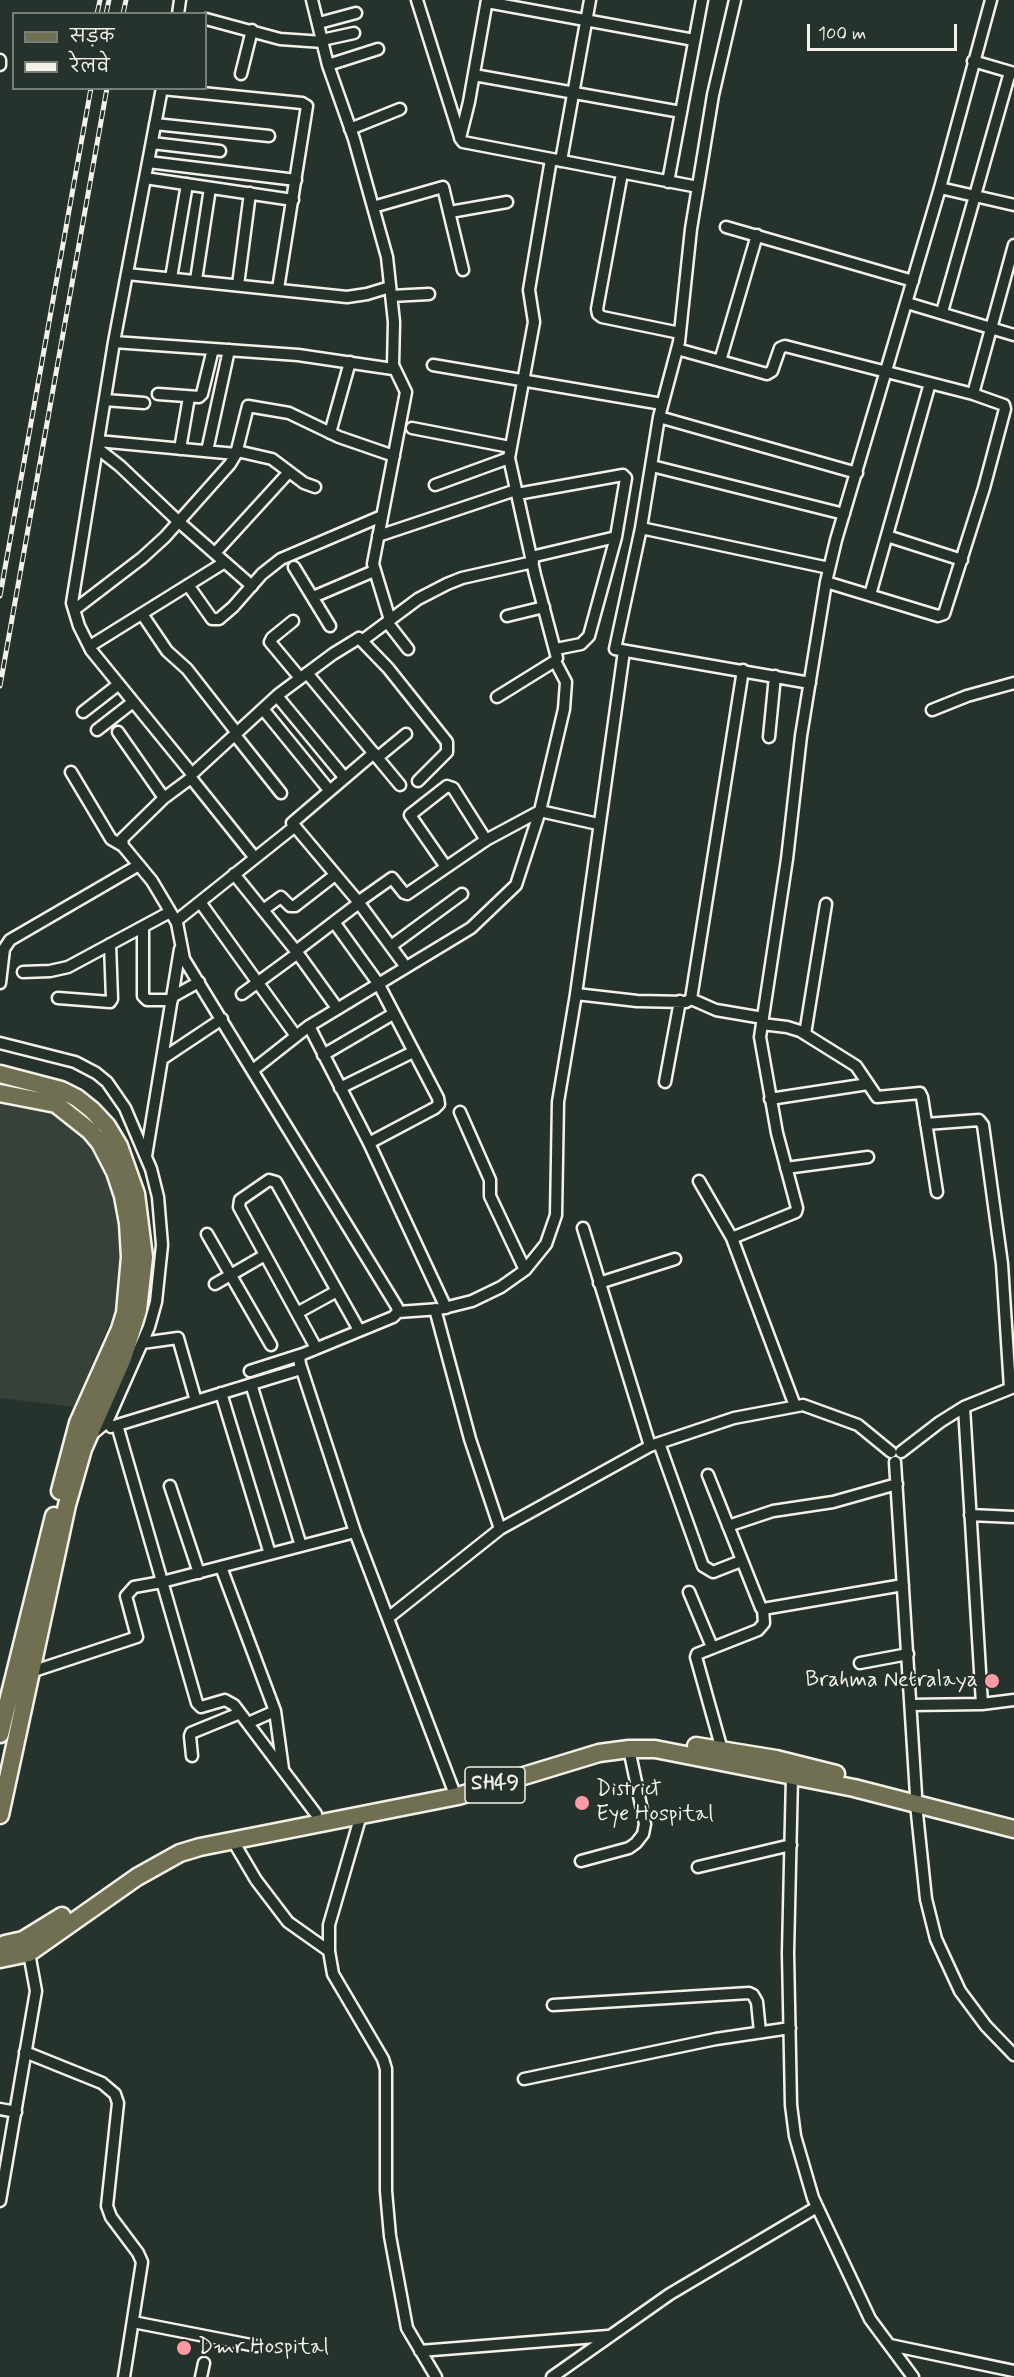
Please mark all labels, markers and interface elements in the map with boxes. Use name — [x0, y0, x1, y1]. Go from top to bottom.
legend — [12, 12, 207, 90]
scale bar — [810, 12, 960, 50]
text: 100 m — [818, 22, 866, 46]
text: सड़क — [70, 25, 114, 49]
text: रेलवे — [70, 55, 110, 79]
place label: Brahma Netralaya — [805, 1668, 978, 1694]
marker: Brahma Netralaya — [983, 1672, 1001, 1690]
road number: SH49 — [465, 1767, 525, 1803]
place label: District Eye Hospital — [596, 1777, 714, 1828]
marker: District Eye Hospital — [573, 1794, 591, 1812]
place label: Dmr Hospital — [198, 2335, 329, 2361]
marker: Dmr Hospital — [175, 2339, 193, 2357]

